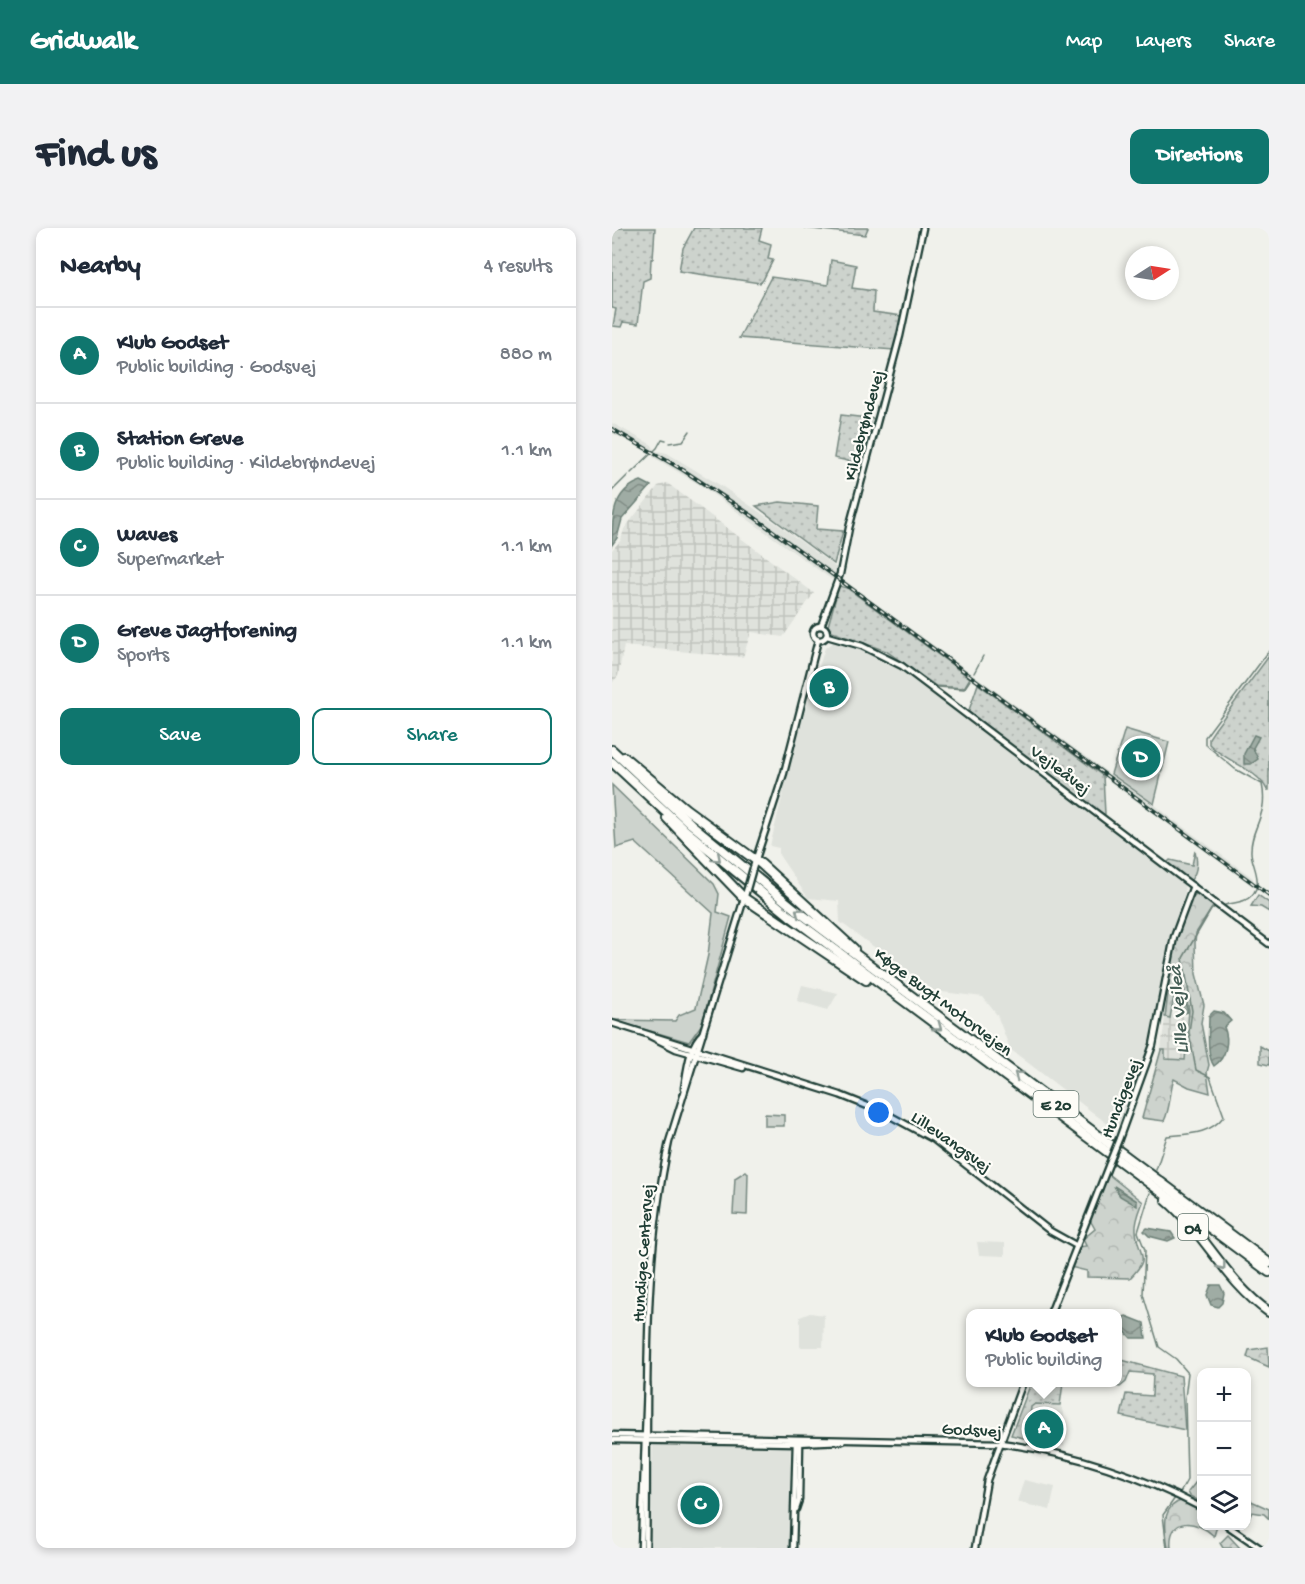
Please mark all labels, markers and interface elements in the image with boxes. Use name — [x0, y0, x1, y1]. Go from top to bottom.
text: Gridwalk — [30, 26, 136, 59]
text: Map — [1066, 30, 1102, 55]
text: Layers — [1135, 30, 1191, 55]
text: Share — [1224, 30, 1275, 55]
button: Directions — [1130, 129, 1269, 184]
text: Find us — [36, 132, 156, 181]
north arrow — [1125, 246, 1179, 300]
text: Nearby — [60, 252, 141, 283]
text: 4 results — [484, 256, 552, 279]
text: Klub Godset — [117, 331, 228, 357]
text: A — [74, 344, 85, 367]
text: 880 m — [500, 344, 552, 367]
text: Public building · Godsvej — [117, 357, 317, 380]
street label: Kildebrøndevej — [841, 368, 890, 483]
text: Station Greve — [117, 427, 243, 453]
text: B — [74, 440, 85, 463]
text: 1.1 km — [502, 440, 552, 463]
text: Public building · Kildebrøndevej — [117, 453, 376, 476]
text: Waves — [117, 523, 177, 549]
text: C — [74, 536, 85, 559]
text: 1.1 km — [502, 536, 552, 559]
text: Supermarket — [117, 549, 223, 572]
text: Greve Jagtforening — [117, 619, 297, 645]
text: D — [73, 632, 86, 655]
text: 1.1 km — [502, 632, 552, 655]
text: Sports — [117, 645, 169, 668]
pin: B — [810, 666, 848, 710]
button: Save — [60, 708, 300, 765]
button: Share — [312, 708, 552, 765]
pin: D — [1122, 736, 1160, 780]
street label: Vejleåvej — [1024, 741, 1094, 801]
one-way arrow — [710, 851, 721, 862]
one-way arrow — [794, 909, 805, 920]
street label: Køge Bugt Motorvejen — [869, 944, 1016, 1062]
water label: Lille Vejleå — [1165, 963, 1196, 1055]
one-way arrow — [931, 1020, 942, 1031]
street label: Hundigevej — [1098, 1056, 1147, 1142]
one-way arrow — [1013, 1071, 1024, 1082]
road number: E 20 — [1034, 1091, 1078, 1117]
your location — [864, 1098, 893, 1127]
street label: Lillevangsvej — [906, 1108, 995, 1178]
street label: Hundige Centervej — [629, 1183, 660, 1323]
road number: O4 — [1178, 1214, 1208, 1240]
one-way arrow — [1215, 1259, 1226, 1270]
popup — [966, 1309, 1122, 1387]
text: Klub Godset — [986, 1324, 1096, 1350]
text: Public building — [986, 1350, 1102, 1373]
map controls — [1197, 1368, 1251, 1530]
button: + — [1197, 1368, 1251, 1422]
pin: A — [1024, 1406, 1064, 1452]
street label: Godsvej — [941, 1419, 1003, 1444]
button: − — [1197, 1422, 1251, 1476]
button: layers — [1197, 1476, 1251, 1530]
pin: C — [680, 1482, 719, 1528]

